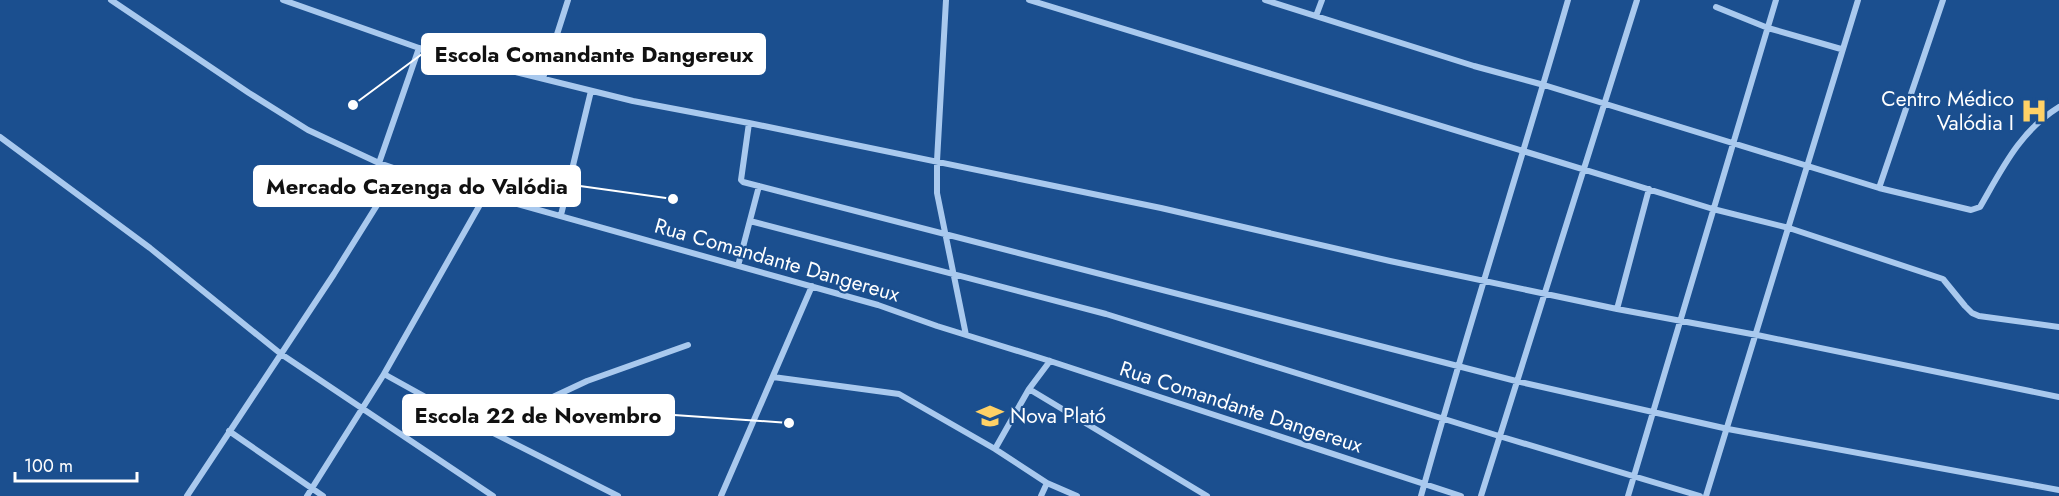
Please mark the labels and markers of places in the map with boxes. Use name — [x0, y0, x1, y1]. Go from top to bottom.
callout: Escola Comandante Dangereux — [422, 34, 765, 74]
place label: Centro Médico Valódia I — [1881, 84, 2014, 138]
hospital icon: Centro Médico Valódia I — [2019, 96, 2049, 126]
callout: Mercado Cazenga do Valódia — [254, 166, 580, 206]
callout: Escola 22 de Novembro — [403, 395, 674, 435]
school or university icon: Nova Plató — [975, 401, 1005, 431]
place label: Nova Plató — [1010, 401, 1106, 431]

